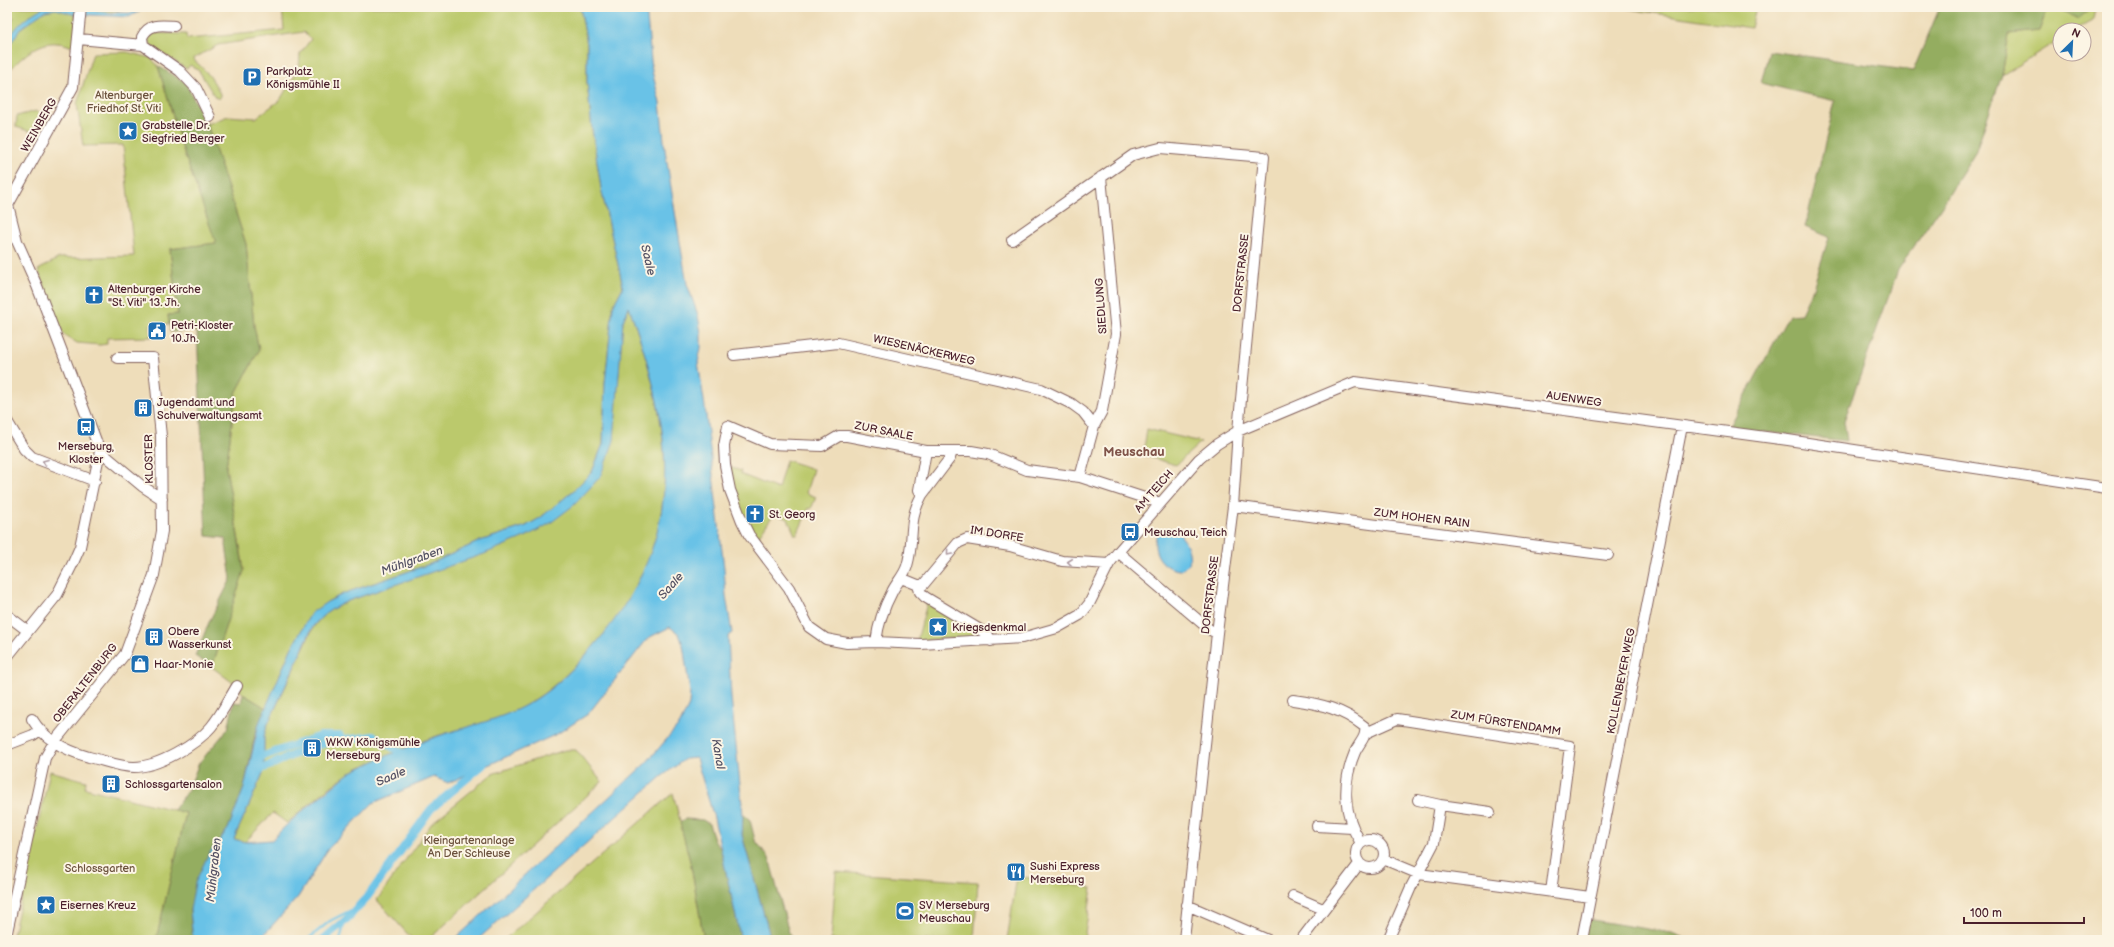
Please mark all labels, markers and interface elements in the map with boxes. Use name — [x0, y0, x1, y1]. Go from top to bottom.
north arrow — [2052, 22, 2092, 62]
text: N — [2069, 26, 2082, 41]
place label: Parkplatz Königsmühle II — [266, 65, 340, 91]
parking icon: Parkplatz Königsmühle II — [241, 66, 263, 88]
park label: Altenburger Friedhof St. Viti — [87, 89, 161, 115]
street label: WEINBERG — [18, 96, 60, 154]
place label: Grabstelle Dr. Siegfried Berger — [142, 119, 226, 145]
place icon: Grabstelle Dr. Siegfried Berger — [117, 120, 139, 142]
street label: DORFSTRASSE — [1230, 233, 1252, 313]
water label: Saale — [637, 243, 659, 277]
street label: SIEDLUNG — [1093, 277, 1109, 335]
place label: Altenburger Kirche "St. Viti" 13. Jh. — [108, 283, 201, 309]
church icon: Altenburger Kirche "St. Viti" 13. Jh. — [83, 284, 105, 306]
place label: Petri-Kloster 10.Jh. — [171, 319, 234, 345]
public building icon: Petri-Kloster 10.Jh. — [146, 320, 168, 342]
street label: WIESENÄCKERWEG — [872, 331, 976, 368]
street label: AUENWEG — [1546, 389, 1602, 409]
place label: Jugendamt und Schulverwaltungsamt — [157, 396, 263, 422]
building icon: Jugendamt und Schulverwaltungsamt — [132, 397, 154, 419]
bus stop icon: Merseburg, Kloster — [75, 416, 97, 438]
street label: ZUR SAALE — [853, 419, 914, 443]
street label: KLOSTER — [142, 434, 156, 484]
place label: Merseburg, Kloster — [58, 440, 114, 466]
district label: Meuschau — [1103, 444, 1165, 460]
one-way arrow — [42, 459, 49, 467]
street label: AM TEICH — [1132, 467, 1176, 515]
church icon: St. Georg — [744, 503, 766, 525]
street label: ZUM HOHEN RAIN — [1372, 506, 1471, 530]
place label: St. Georg — [769, 508, 815, 521]
bus stop icon: Meuschau, Teich — [1119, 521, 1141, 543]
street label: IM DORFE — [969, 523, 1025, 545]
place label: Meuschau, Teich — [1144, 526, 1227, 539]
water label: Mühlgraben — [379, 543, 445, 579]
one-way arrow — [946, 549, 953, 556]
street label: DORFSTRASSE — [1199, 555, 1221, 635]
one-way arrow — [1067, 558, 1073, 567]
water label: Saale — [655, 569, 687, 603]
place icon: Kriegsdenkmal — [927, 616, 949, 638]
place label: Kriegsdenkmal — [952, 621, 1026, 634]
place label: Obere Wasserkunst — [168, 625, 232, 651]
building icon: Obere Wasserkunst — [143, 626, 165, 648]
street label: KOLLENBEYER WEG — [1604, 627, 1638, 735]
street label: OBERALTENBURG — [50, 641, 120, 725]
shop icon: Haar-Monie — [129, 653, 151, 675]
place label: Haar-Monie — [154, 658, 214, 671]
street label: ZUM FÜRSTENDAMM — [1449, 707, 1562, 738]
place label: WKW Königsmühle Merseburg — [326, 736, 421, 762]
building icon: WKW Königsmühle Merseburg — [301, 737, 323, 759]
water label: Kanal — [708, 738, 728, 772]
water label: Saale — [374, 764, 408, 790]
building icon: Schlossgartensalon — [100, 773, 122, 795]
place label: Schlossgartensalon — [125, 778, 222, 791]
park label: Kleingartenanlage An Der Schleuse — [423, 834, 515, 860]
water label: Mühlgraben — [203, 837, 225, 903]
place label: Sushi Express Merseburg — [1030, 860, 1100, 886]
restaurant icon: Sushi Express Merseburg — [1005, 861, 1027, 883]
park label: Schlossgarten — [65, 862, 135, 875]
place icon: Eisernes Kreuz — [35, 894, 57, 916]
place label: Eisernes Kreuz — [60, 899, 136, 912]
place label: SV Merseburg Meuschau — [919, 899, 990, 925]
scale bar — [1964, 899, 2084, 925]
sports icon: SV Merseburg Meuschau — [894, 900, 916, 922]
text: 100 m — [1970, 906, 2002, 921]

